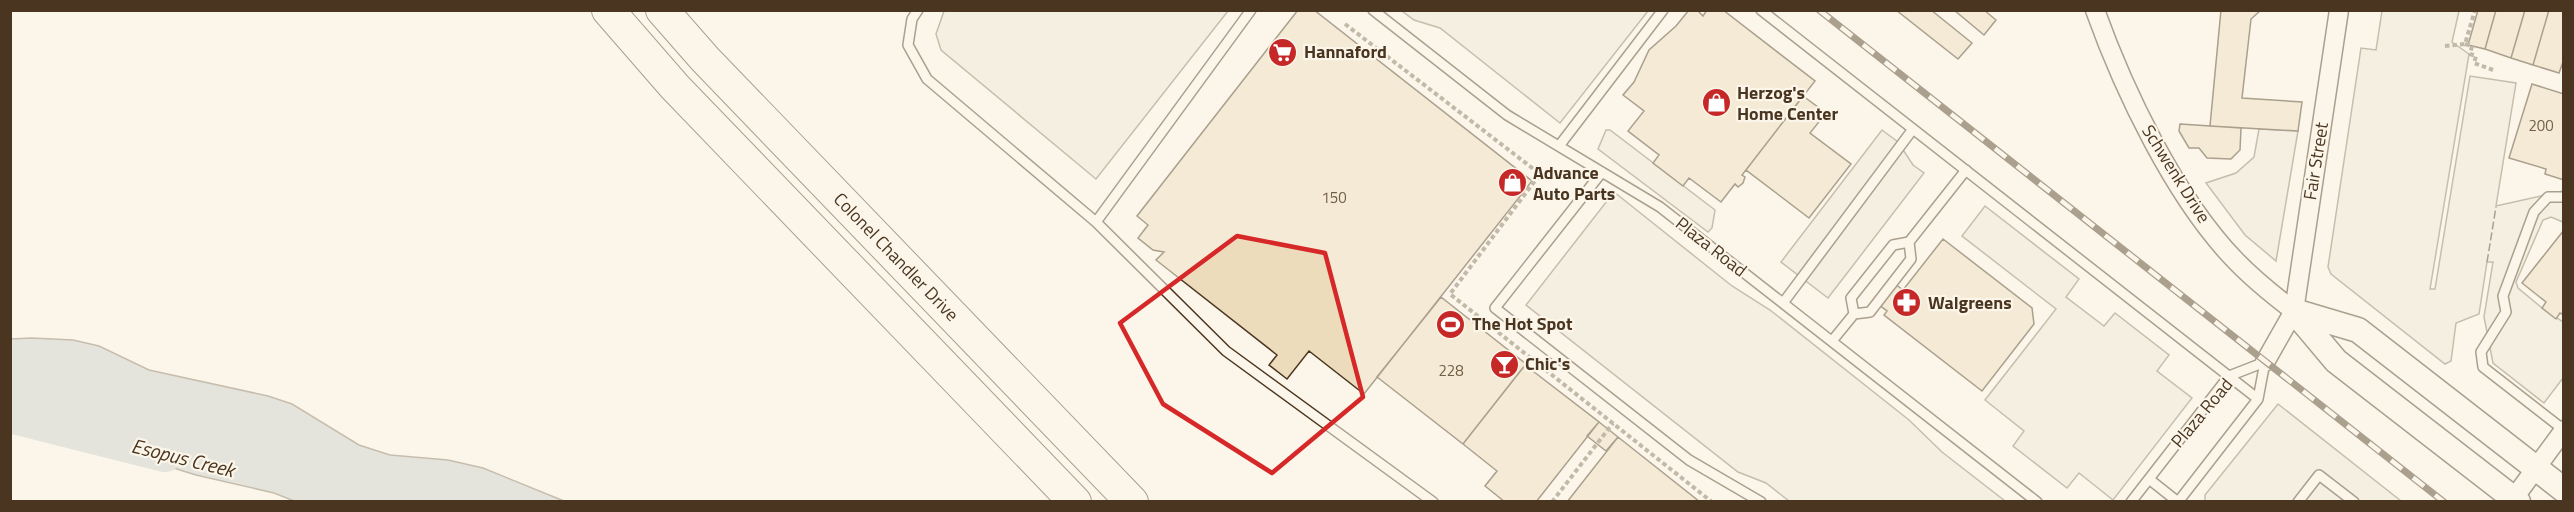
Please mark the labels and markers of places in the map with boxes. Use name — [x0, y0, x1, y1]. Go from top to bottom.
supermarket icon: Hannaford — [1267, 36, 1299, 68]
place label: Hannaford — [1304, 38, 1387, 65]
place label: Herzog's Home Center — [1737, 79, 1838, 127]
shop icon: Herzog's Home Center — [1700, 87, 1732, 119]
place label: Advance Auto Parts — [1533, 159, 1615, 207]
shop icon: Advance Auto Parts — [1496, 167, 1528, 199]
pharmacy icon: Walgreens — [1891, 287, 1923, 319]
place label: Walgreens — [1928, 289, 2012, 316]
sports icon: The Hot Spot — [1435, 308, 1467, 340]
place label: The Hot Spot — [1472, 310, 1573, 337]
bar icon: Chic's — [1488, 348, 1520, 380]
place label: Chic's — [1525, 350, 1570, 377]

